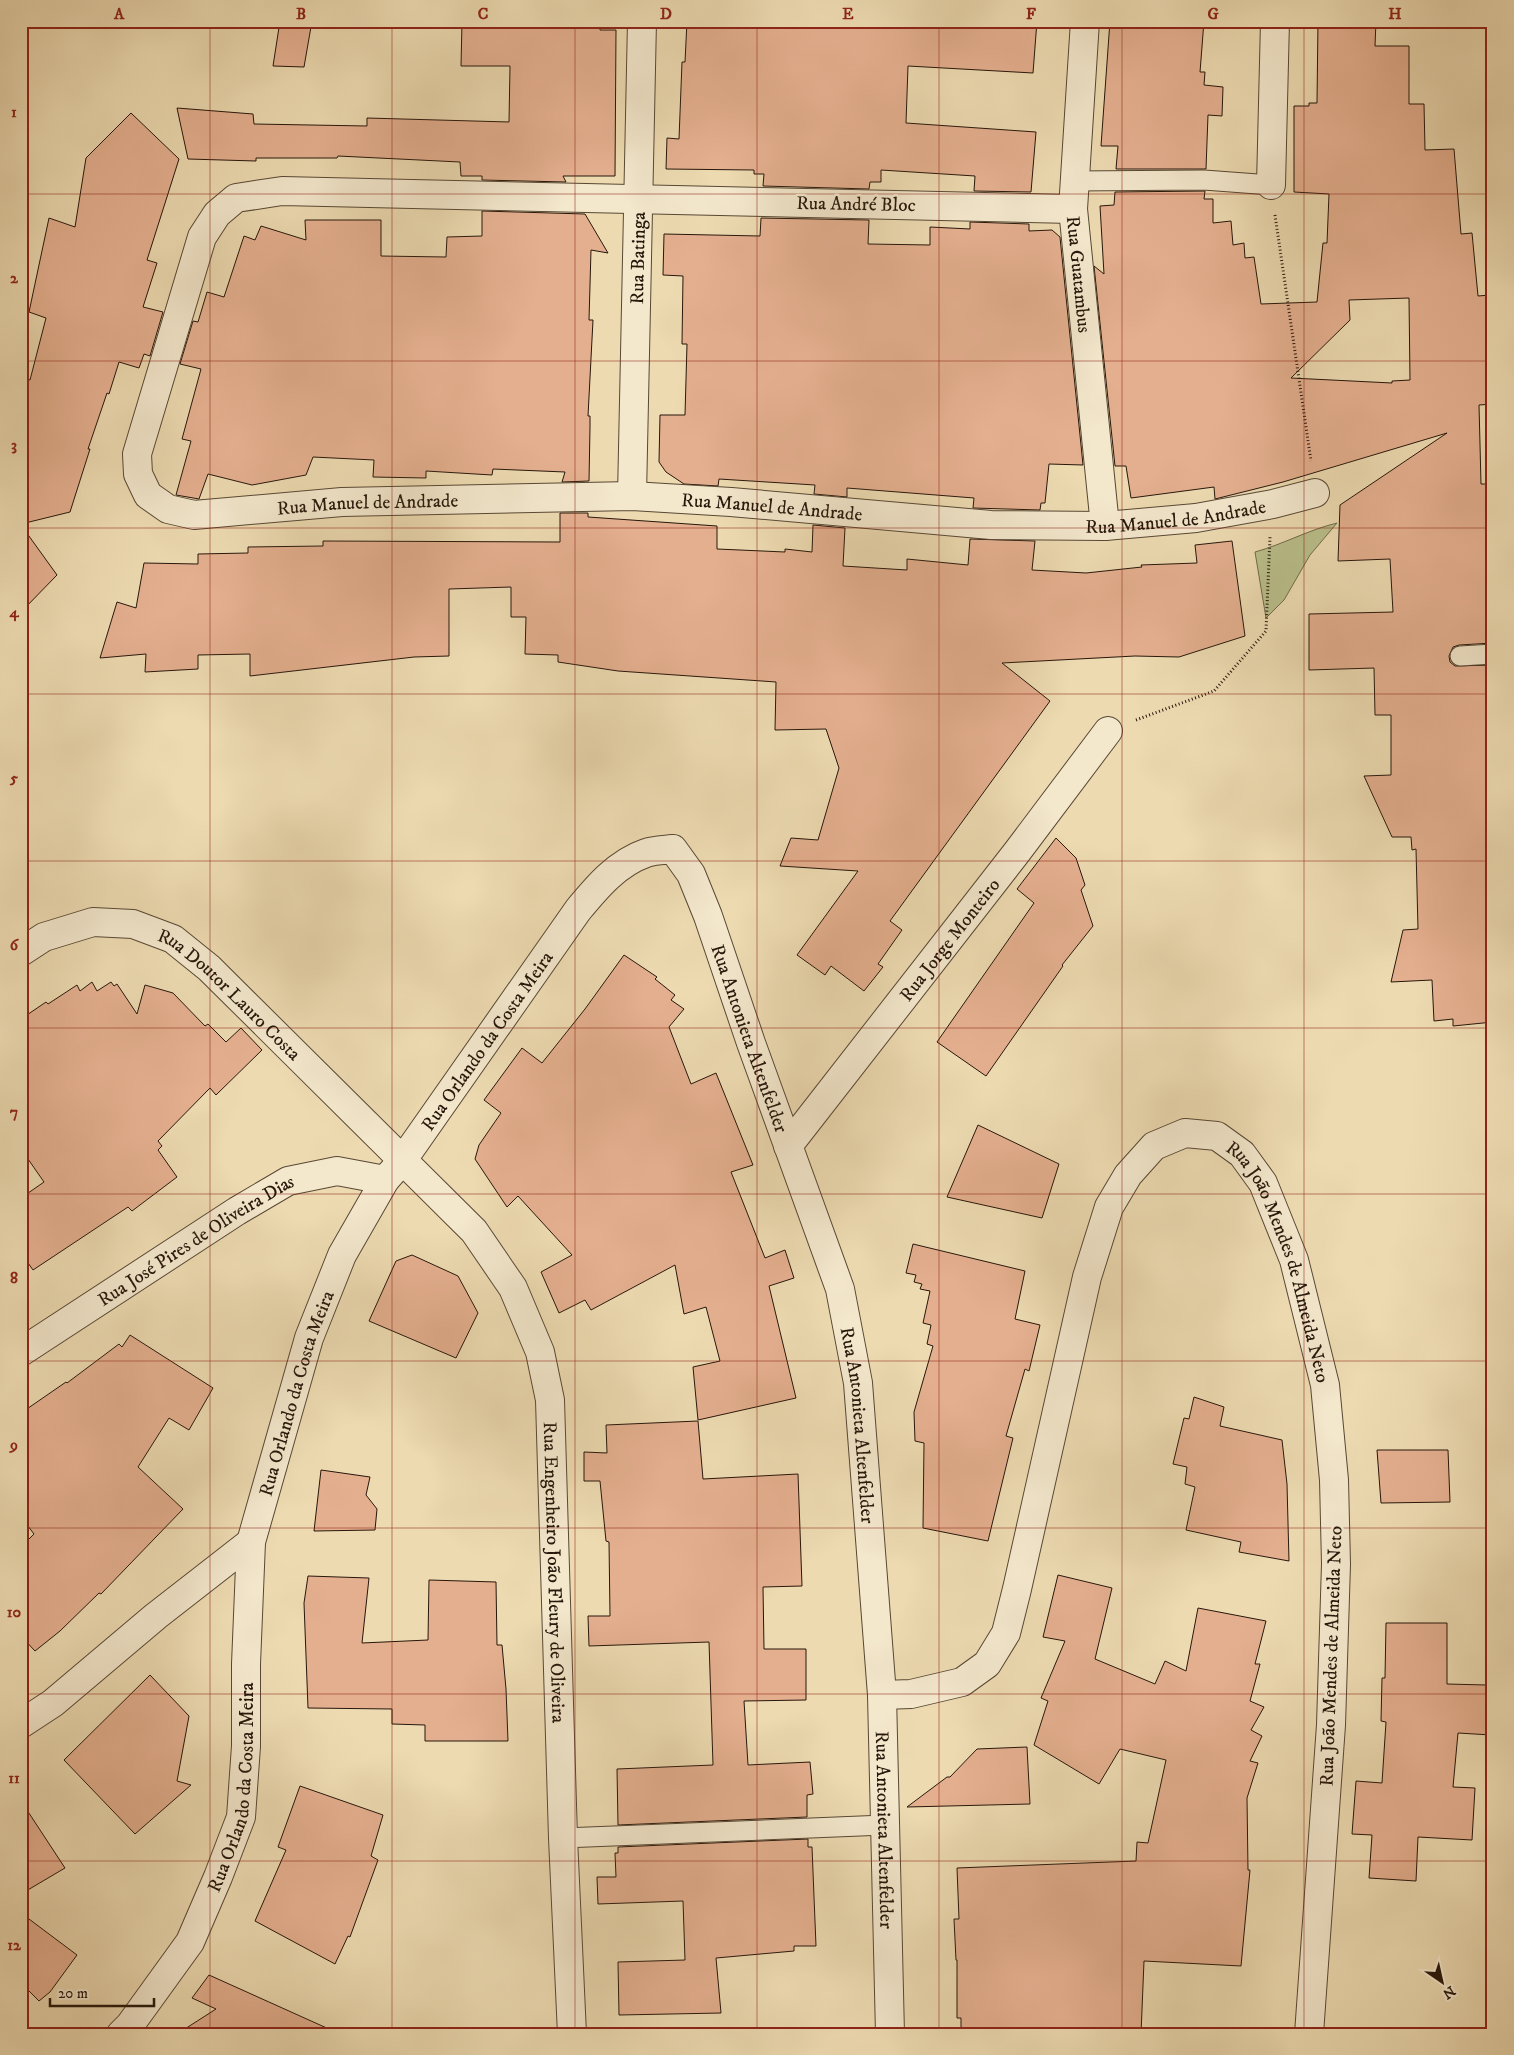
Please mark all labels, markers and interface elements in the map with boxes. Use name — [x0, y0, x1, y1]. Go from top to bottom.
text: A — [113, 4, 125, 24]
text: B — [296, 4, 306, 24]
text: C — [478, 4, 488, 24]
text: D — [660, 4, 672, 24]
text: E — [842, 4, 854, 24]
text: F — [1026, 4, 1036, 24]
text: G — [1207, 4, 1219, 24]
text: H — [1388, 4, 1402, 24]
text: 1 — [11, 102, 17, 122]
street label: Rua André Bloc — [796, 192, 916, 217]
street label: Rua Batinga — [626, 212, 651, 304]
street label: Rua Guatambus — [1061, 215, 1095, 334]
text: 2 — [10, 268, 19, 288]
text: 3 — [11, 435, 17, 455]
street label: Rua Manuel de Andrade — [681, 489, 864, 527]
street label: Rua Manuel de Andrade — [276, 490, 459, 521]
street label: Rua Manuel de Andrade — [1085, 495, 1268, 539]
text: 4 — [8, 602, 19, 622]
text: 5 — [9, 768, 18, 788]
street label: Rua Jorge Monteiro — [895, 874, 1005, 1006]
street label: Rua Doutor Lauro Costa — [154, 924, 305, 1066]
text: 6 — [10, 935, 20, 955]
street label: Rua Antonieta Altenfelder — [705, 941, 792, 1136]
street label: Rua Orlando da Costa Meira — [417, 947, 559, 1136]
text: 7 — [10, 1102, 18, 1122]
street label: Rua João Mendes de Almeida Neto — [1221, 1136, 1334, 1385]
street label: Rua José Pires de Oliveira Dias — [94, 1170, 296, 1312]
text: 8 — [10, 1268, 18, 1288]
street label: Rua Orlando da Costa Meira — [255, 1287, 340, 1499]
street label: Rua Antonieta Altenfelder — [834, 1325, 879, 1524]
street label: Rua Engenheiro João Fleury de Oliveira — [538, 1421, 570, 1723]
text: 9 — [9, 1435, 18, 1455]
street label: Rua João Mendes de Almeida Neto — [1315, 1525, 1348, 1787]
text: 10 — [7, 1602, 22, 1622]
street label: Rua Orlando da Costa Meira — [203, 1682, 259, 1896]
street label: Rua Antonieta Altenfelder — [870, 1731, 898, 1929]
text: 11 — [8, 1768, 20, 1788]
text: 12 — [7, 1935, 22, 1955]
north arrow — [1416, 1958, 1466, 2008]
scale bar — [50, 1975, 154, 2007]
text: N — [1438, 1981, 1459, 2003]
text: 20 m — [58, 1984, 88, 2003]

